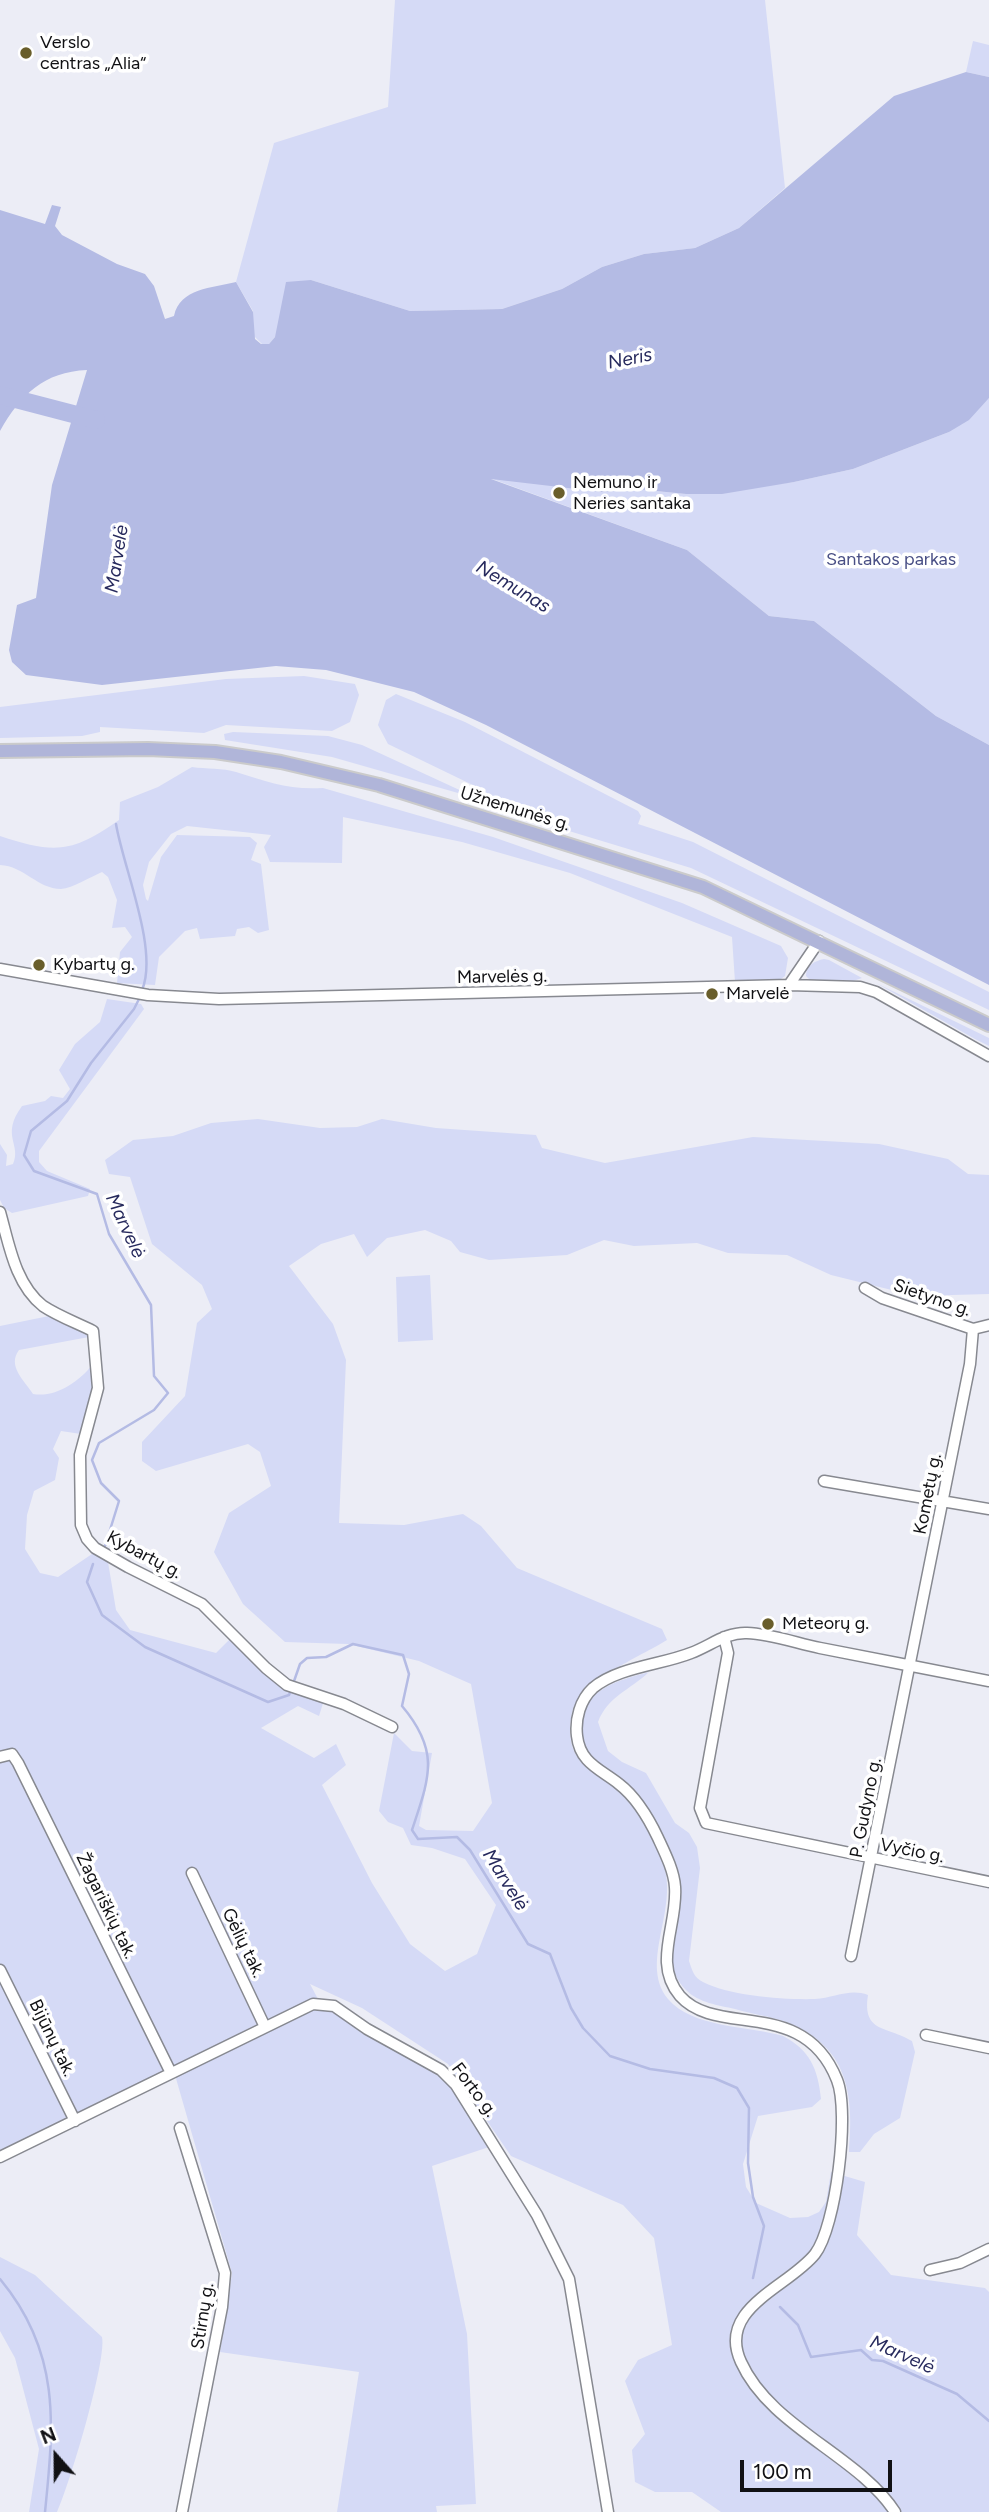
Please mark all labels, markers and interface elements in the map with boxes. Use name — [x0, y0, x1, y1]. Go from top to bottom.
place label: Verslo centras „Alia“ — [40, 32, 146, 74]
marker: Verslo centras „Alia“ — [18, 45, 34, 61]
water label: Neris — [606, 344, 654, 374]
place label: Nemuno ir Neries santaka — [573, 472, 691, 514]
marker: Nemuno ir Neries santaka — [551, 485, 567, 501]
water label: Marvelė — [100, 523, 134, 595]
park label: Santakos parkas — [826, 549, 956, 571]
water label: Nemunas — [472, 556, 554, 618]
street label: Užnemunės g. — [457, 782, 573, 836]
place label: Kybartų g. — [53, 954, 135, 976]
marker: Kybartų g. — [31, 957, 47, 973]
street label: Marvelės g. — [457, 965, 547, 989]
place label: Marvelė — [726, 983, 789, 1005]
marker: Marvelė — [704, 986, 720, 1002]
water label: Marvelė — [100, 1190, 150, 1262]
street label: Sietyno g. — [890, 1275, 974, 1321]
street label: Kometų g. — [910, 1452, 946, 1536]
street label: Kybartų g. — [103, 1526, 185, 1584]
place label: Meteorų g. — [782, 1613, 869, 1635]
marker: Meteorų g. — [760, 1616, 776, 1632]
street label: P. Gudyno g. — [846, 1756, 886, 1860]
street label: Vyčio g. — [878, 1834, 946, 1868]
water label: Marvelė — [477, 1845, 533, 1915]
street label: Žagariškių tak. — [71, 1850, 141, 1962]
street label: Gėlių tak. — [217, 1905, 269, 1981]
street label: Bijūnų tak. — [24, 1996, 80, 2080]
street label: Forto g. — [447, 2059, 501, 2121]
street label: Stirnų g. — [187, 2281, 219, 2351]
water label: Marvelė — [866, 2331, 938, 2379]
north arrow — [21, 2421, 91, 2491]
text: N — [37, 2423, 59, 2449]
scale bar — [744, 2446, 896, 2490]
text: 100 m — [753, 2459, 812, 2484]

